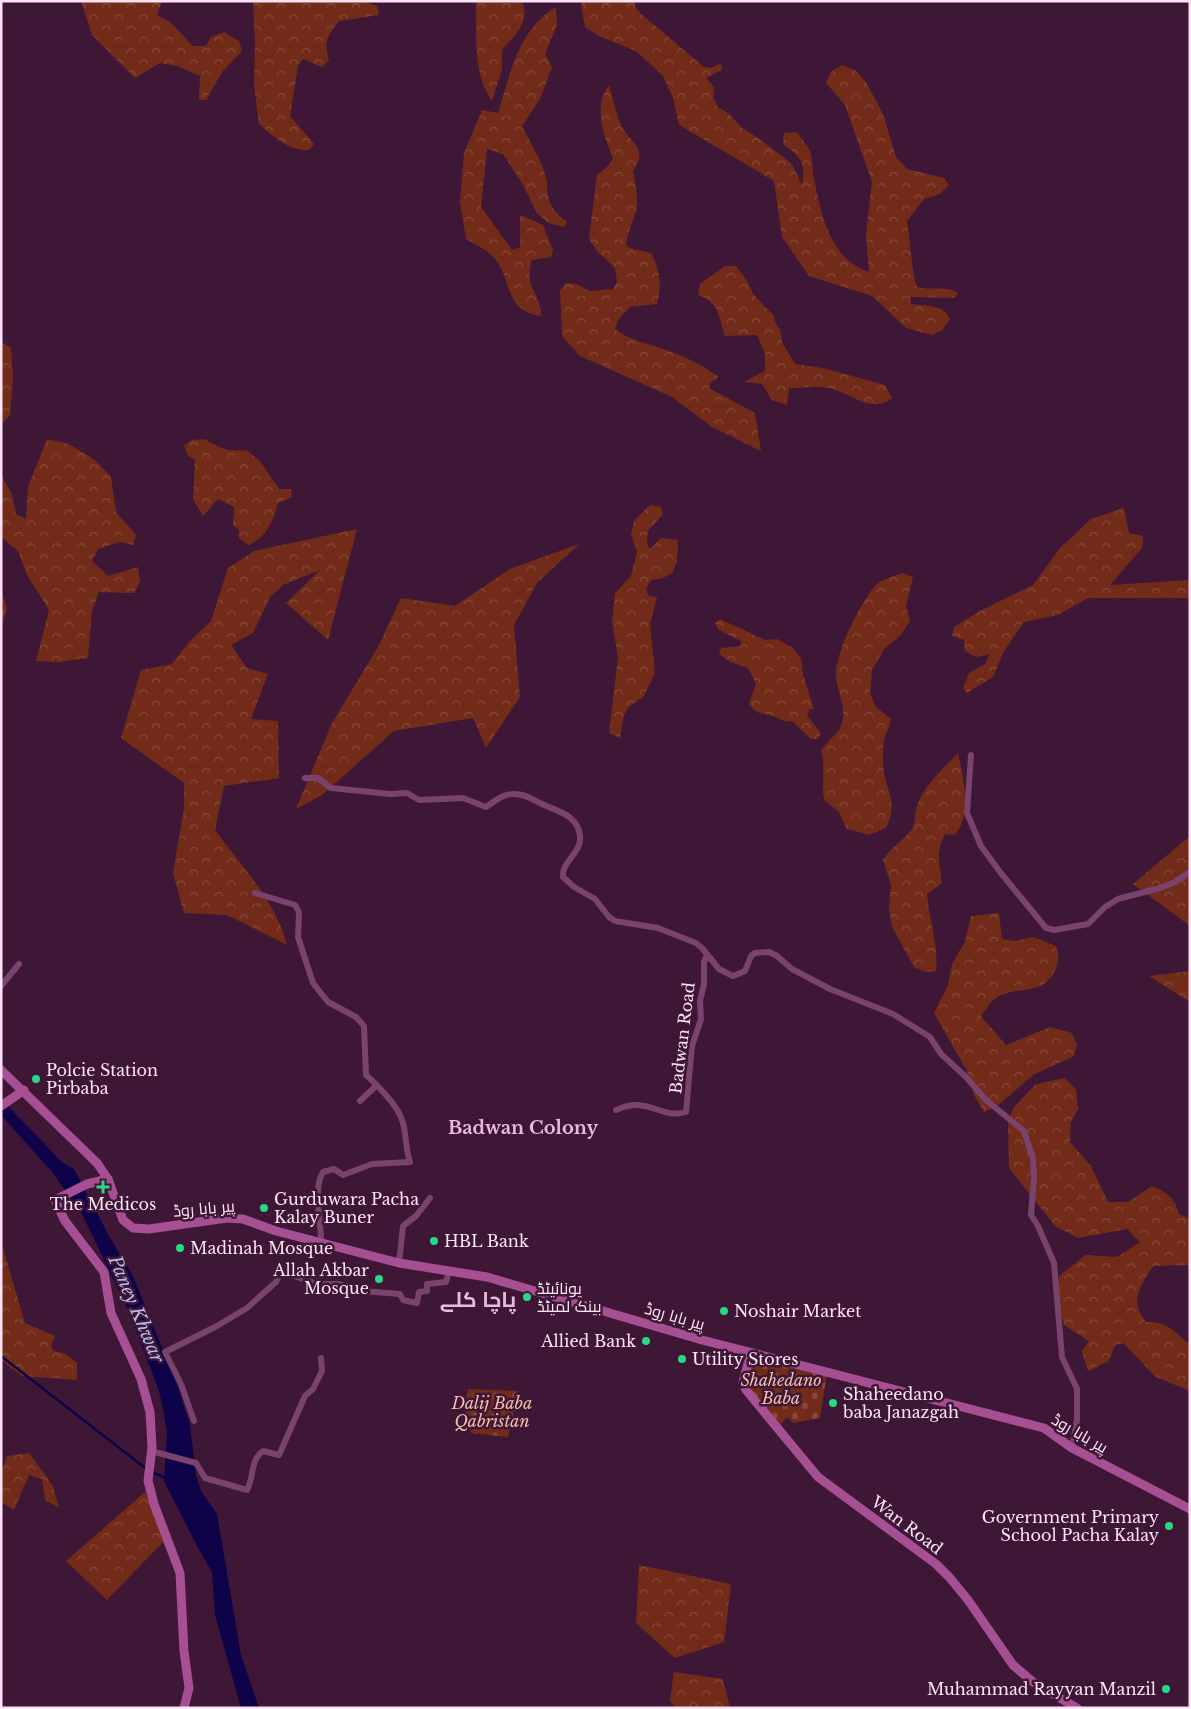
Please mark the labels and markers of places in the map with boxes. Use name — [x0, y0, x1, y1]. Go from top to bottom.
place label: Polcie Station Pirbaba — [46, 1060, 158, 1098]
marker: Polcie Station Pirbaba — [30, 1073, 42, 1085]
marker: The Medicos — [97, 1181, 109, 1193]
place label: Gurduwara Pacha Kalay Buner — [274, 1189, 419, 1227]
place label: The Medicos — [50, 1194, 156, 1214]
marker: Gurduwara Pacha Kalay Buner — [258, 1202, 270, 1214]
place label: HBL Bank — [444, 1231, 529, 1251]
marker: HBL Bank — [428, 1235, 440, 1247]
place label: Madinah Mosque — [190, 1238, 333, 1258]
marker: Madinah Mosque — [174, 1242, 186, 1254]
place label: Allah Akbar Mosque — [272, 1260, 369, 1298]
marker: Allah Akbar Mosque — [373, 1273, 385, 1285]
place label: یونائیٹڈ بینک لمیٹڈ — [537, 1278, 602, 1316]
marker: یونائیٹڈ بینک لمیٹڈ — [521, 1291, 533, 1303]
place label: Noshair Market — [734, 1301, 861, 1321]
marker: Noshair Market — [718, 1305, 730, 1317]
place label: Allied Bank — [540, 1331, 636, 1351]
marker: Allied Bank — [640, 1335, 652, 1347]
place label: Utility Stores — [692, 1349, 799, 1369]
marker: Utility Stores — [676, 1353, 688, 1365]
place label: Shaheedano baba Janazgah — [842, 1384, 959, 1422]
marker: Shaheedano baba Janazgah — [827, 1397, 839, 1409]
place label: Government Primary School Pacha Kalay — [982, 1507, 1160, 1545]
marker: Government Primary School Pacha Kalay — [1163, 1520, 1175, 1532]
place label: Muhammad Rayyan Manzil — [927, 1679, 1156, 1699]
marker: Muhammad Rayyan Manzil — [1160, 1683, 1172, 1695]

